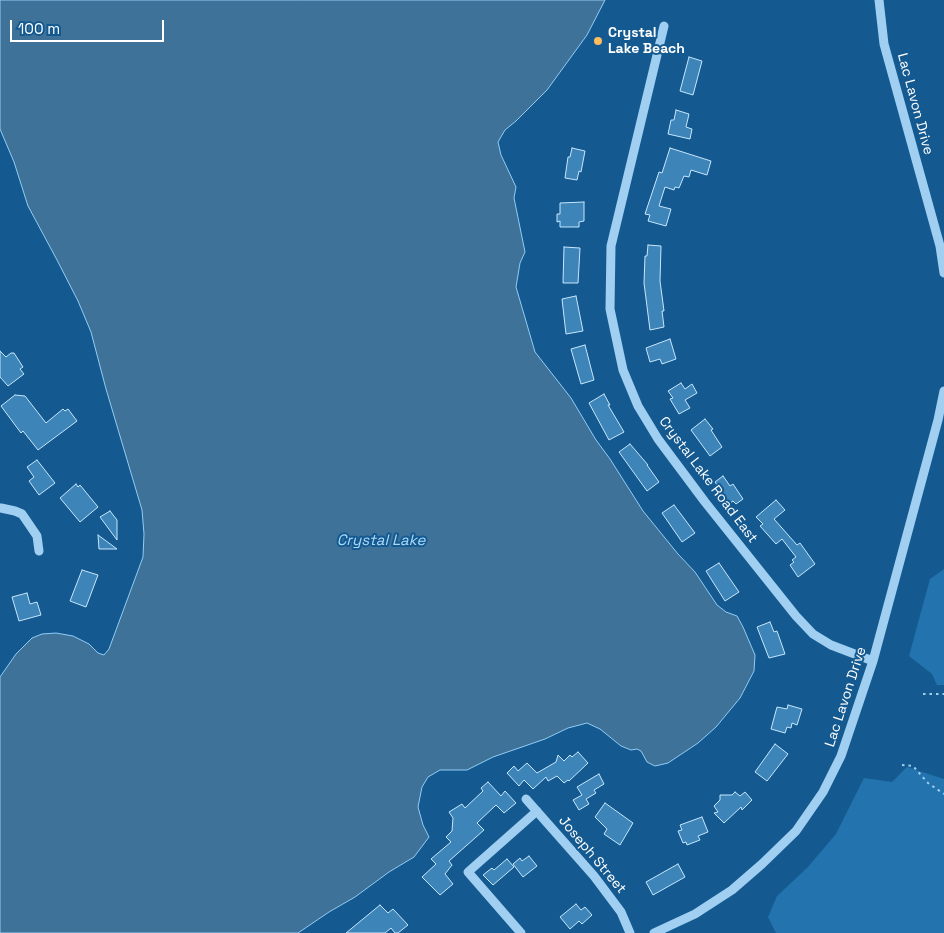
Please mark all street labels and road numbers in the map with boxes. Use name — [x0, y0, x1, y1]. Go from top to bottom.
street label: Lac Lavon Drive — [893, 51, 937, 157]
street label: Crystal Lake Road East — [655, 414, 761, 546]
street label: Lac Lavon Drive — [822, 645, 870, 749]
street label: Joseph Street — [555, 813, 629, 897]

